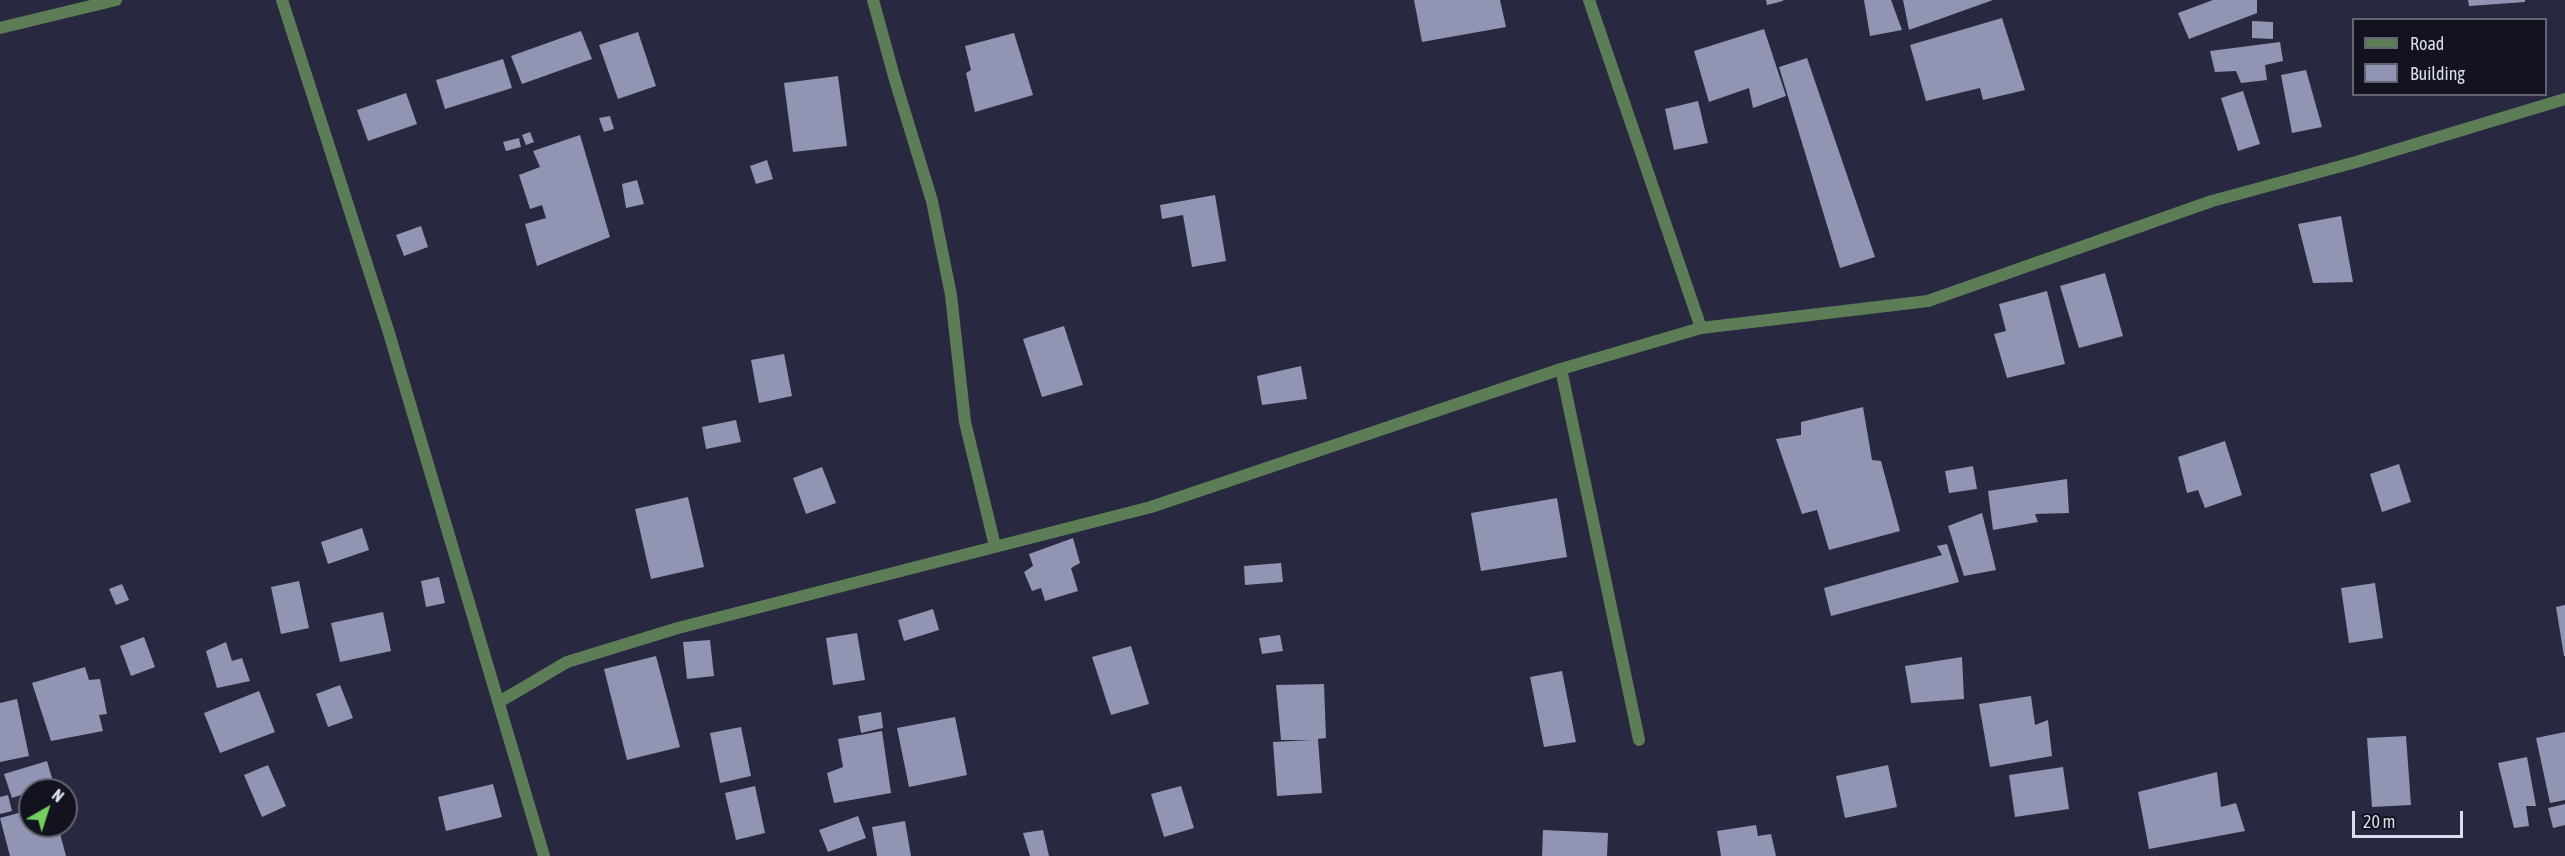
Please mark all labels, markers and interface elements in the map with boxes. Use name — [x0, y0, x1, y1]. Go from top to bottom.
legend — [2352, 18, 2547, 96]
text: Road — [2410, 33, 2444, 54]
text: Building — [2410, 63, 2465, 84]
north arrow — [18, 778, 78, 838]
text: N — [49, 786, 67, 806]
scale bar — [2355, 799, 2466, 837]
text: 20 m — [2363, 811, 2395, 832]

